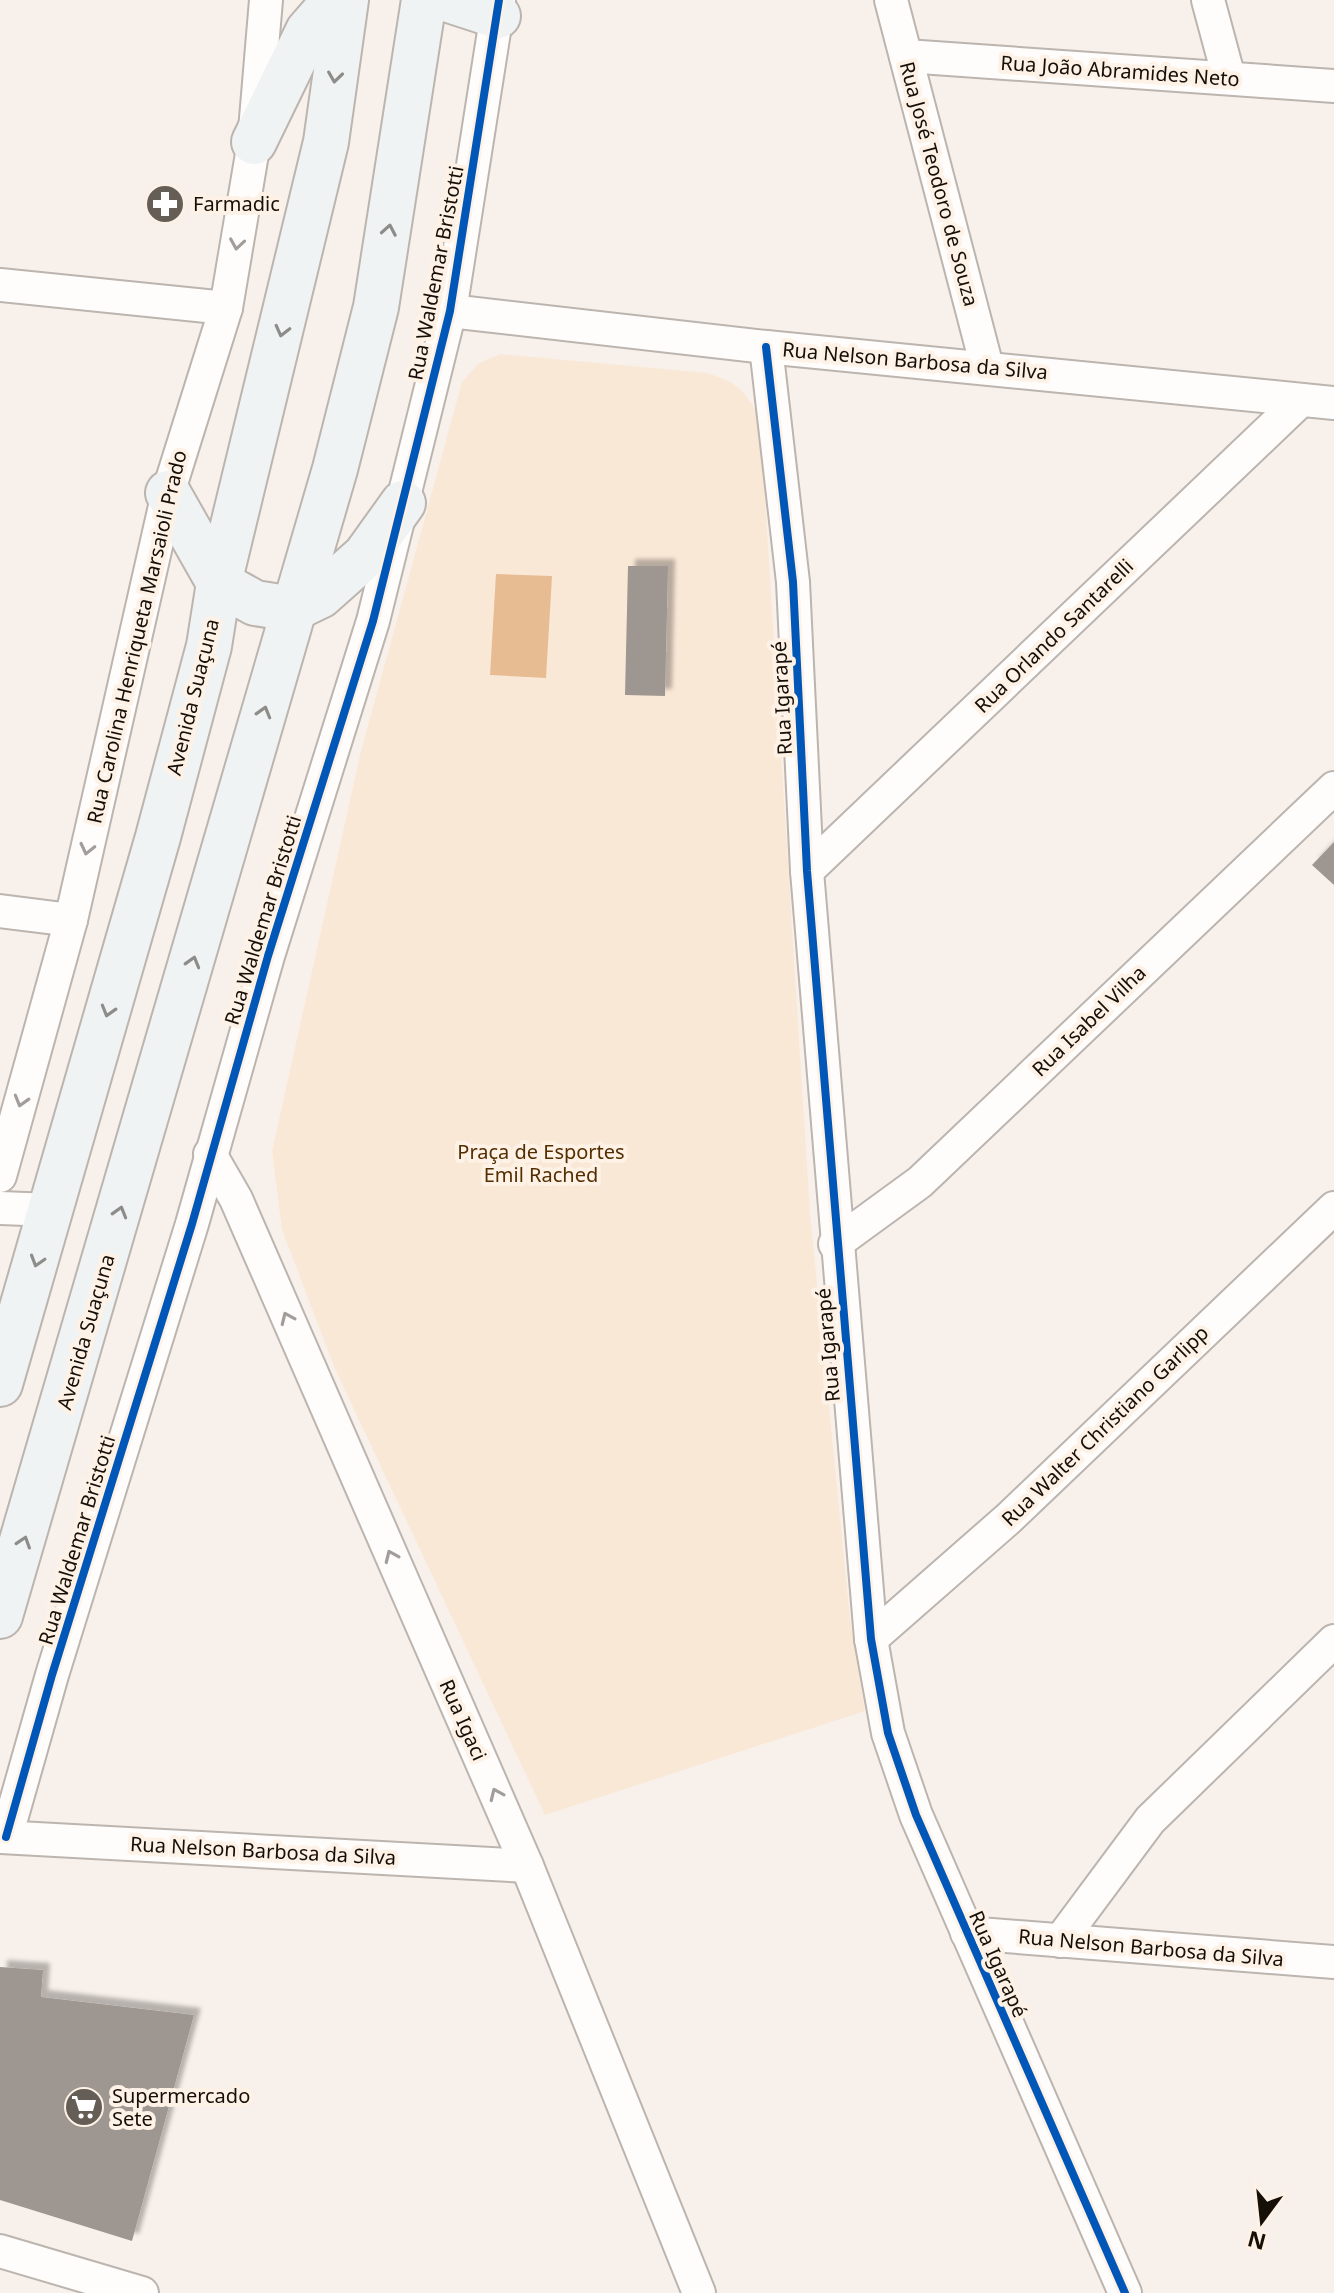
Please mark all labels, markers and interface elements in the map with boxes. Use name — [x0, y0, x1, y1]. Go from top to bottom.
street label: Rua João Abramides Neto — [1000, 49, 1240, 92]
street label: Rua José Teodoro de Souza — [894, 59, 985, 309]
one-way arrow — [327, 70, 344, 84]
street label: Rua Waldemar Bristotti — [401, 163, 470, 382]
pharmacy icon: Farmadic — [144, 183, 186, 225]
place label: Farmadic — [193, 190, 280, 217]
one-way arrow — [379, 223, 396, 237]
one-way arrow — [229, 237, 246, 251]
one-way arrow — [274, 324, 291, 338]
street label: Rua Nelson Barbosa da Silva — [781, 335, 1049, 386]
street label: Rua Carolina Henriqueta Marsaioli Prado — [80, 448, 193, 826]
street label: Rua Orlando Santarelli — [968, 553, 1139, 719]
street label: Avenida Suaçuna — [160, 616, 225, 778]
street label: Rua Igarapé — [765, 640, 798, 756]
one-way arrow — [255, 706, 272, 720]
street label: Rua Waldemar Bristotti — [218, 812, 307, 1028]
one-way arrow — [79, 842, 96, 856]
one-way arrow — [184, 956, 200, 970]
street label: Rua Isabel Vilha — [1026, 959, 1151, 1082]
one-way arrow — [101, 1004, 118, 1018]
one-way arrow — [14, 1093, 30, 1107]
park label: Praça de Esportes Emil Rached — [457, 1138, 625, 1188]
one-way arrow — [111, 1205, 127, 1219]
street label: Avenida Suaçuna — [50, 1251, 121, 1413]
one-way arrow — [30, 1254, 46, 1267]
street label: Rua Igarapé — [809, 1287, 846, 1403]
one-way arrow — [281, 1312, 297, 1326]
street label: Rua Walter Christiano Garlipp — [995, 1319, 1214, 1532]
street label: Rua Waldemar Bristotti — [32, 1432, 121, 1648]
one-way arrow — [15, 1536, 31, 1549]
one-way arrow — [385, 1550, 401, 1564]
street label: Rua Igaci — [434, 1675, 493, 1765]
one-way arrow — [489, 1788, 505, 1802]
street label: Rua Nelson Barbosa da Silva — [129, 1830, 397, 1871]
street label: Rua Igarapé — [963, 1906, 1034, 2021]
street label: Rua Nelson Barbosa da Silva — [1017, 1922, 1285, 1973]
place label: Supermercado Sete — [112, 2082, 250, 2132]
supermarket icon: Supermercado Sete — [63, 2086, 105, 2128]
north arrow — [1222, 2181, 1302, 2261]
text: N — [1244, 2224, 1269, 2258]

